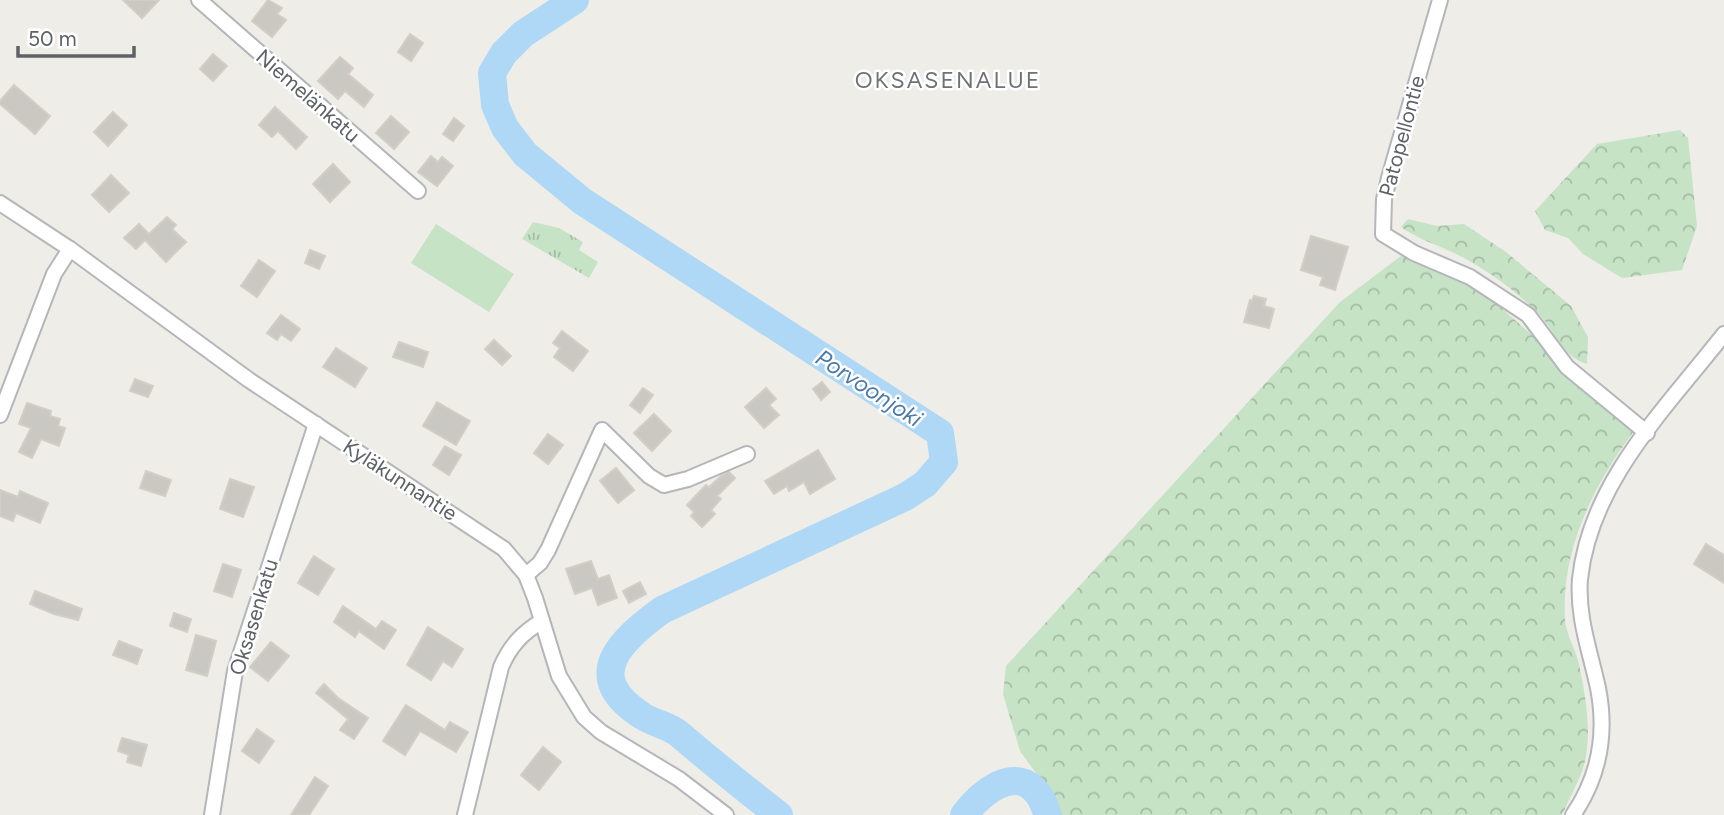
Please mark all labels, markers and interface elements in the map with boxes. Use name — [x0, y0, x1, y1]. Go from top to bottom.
scale bar — [18, 14, 133, 58]
text: 50 m — [28, 26, 77, 51]
street label: Niemelänkatu — [251, 44, 365, 147]
district label: OKSASENALUE — [855, 66, 1041, 94]
street label: Patopellontie — [1373, 73, 1430, 199]
water label: Porvoonjoki — [811, 343, 928, 433]
street label: Kyläkunnantie — [339, 433, 462, 526]
street label: Oksasenkatu — [224, 556, 283, 678]

